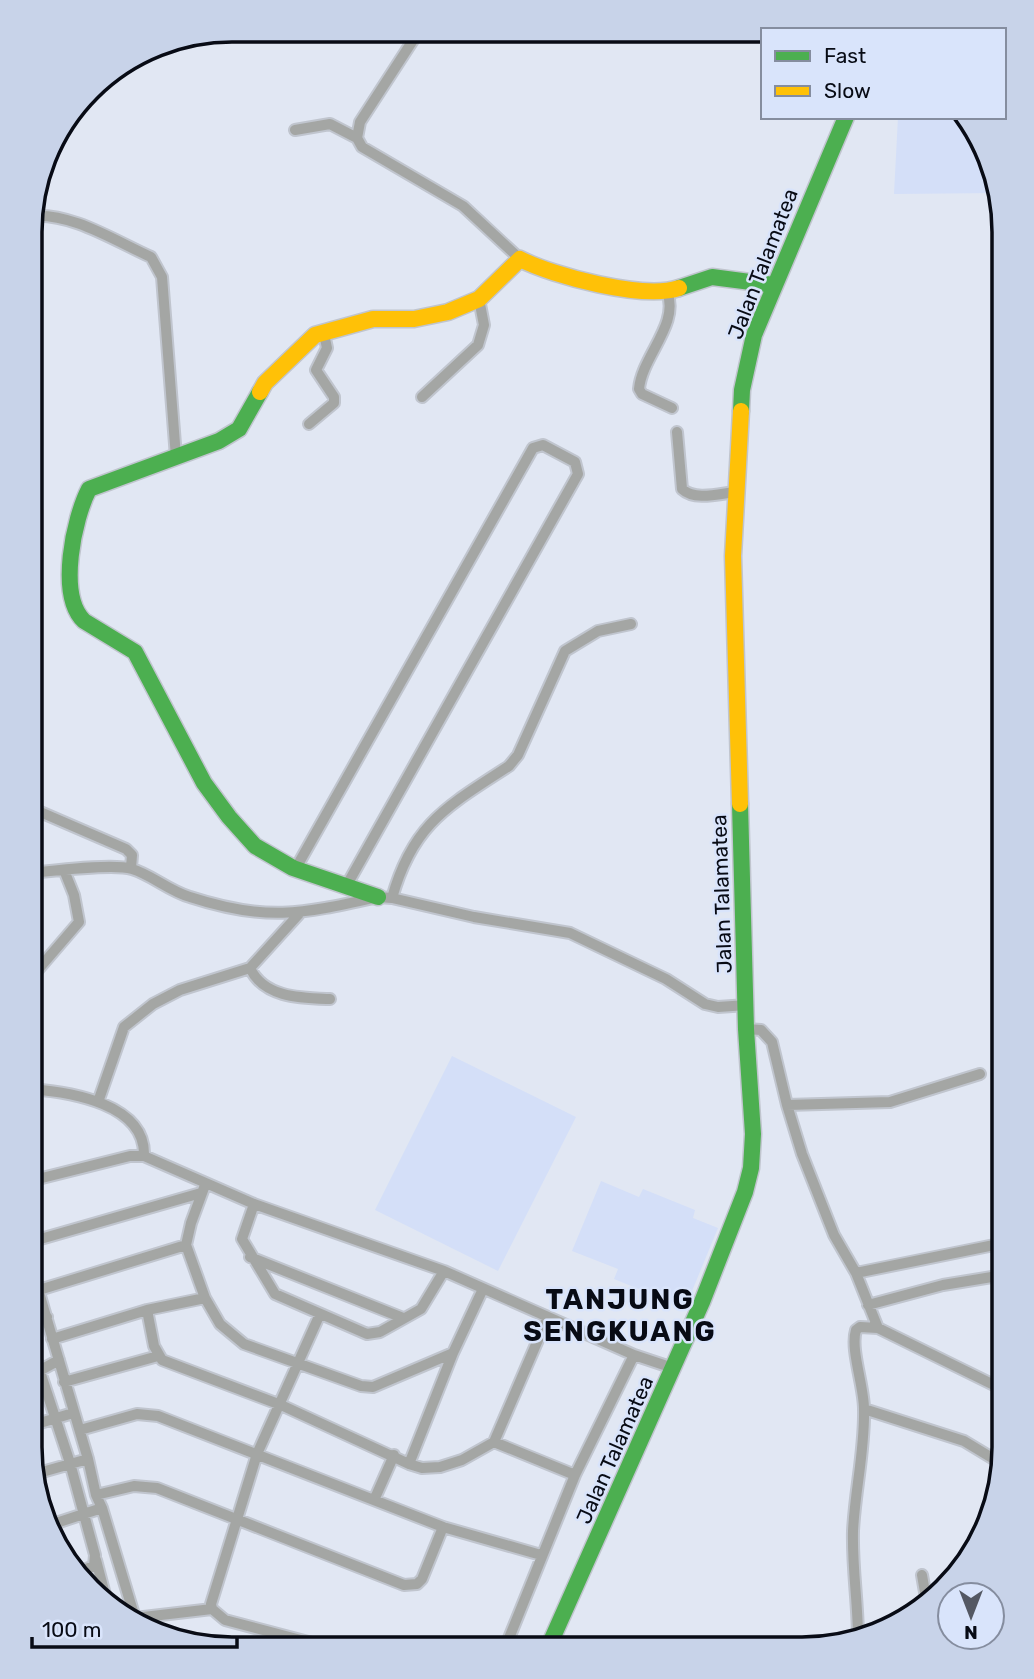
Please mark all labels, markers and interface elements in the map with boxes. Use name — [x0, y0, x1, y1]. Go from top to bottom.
legend — [761, 28, 1006, 119]
text: Fast — [824, 43, 866, 68]
text: Slow — [824, 78, 871, 103]
street label: Jalan Talamatea — [722, 185, 803, 343]
street label: Jalan Talamatea — [706, 814, 737, 974]
district label: TANJUNG SENGKUANG — [523, 1283, 717, 1348]
street label: Jalan Talamatea — [571, 1372, 658, 1528]
north arrow — [936, 1581, 1006, 1651]
scale bar — [32, 1606, 236, 1650]
text: 100 m — [42, 1617, 101, 1642]
text: N — [964, 1621, 978, 1644]

